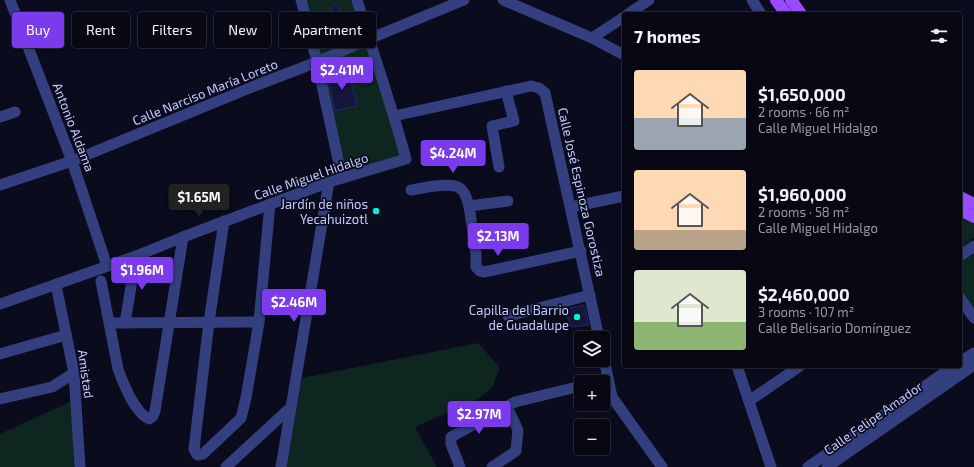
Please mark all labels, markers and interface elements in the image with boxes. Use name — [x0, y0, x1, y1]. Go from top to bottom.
chip: Buy — [12, 12, 64, 48]
chip: Rent — [72, 12, 130, 48]
chip: Filters — [138, 12, 206, 48]
chip: New — [214, 12, 271, 48]
chip: Apartment — [279, 12, 376, 48]
icon: filters — [928, 25, 950, 47]
text: 7 homes — [634, 26, 701, 46]
street label: Calle Narciso María Loreto — [130, 55, 280, 129]
pin: $2.41M — [309, 57, 375, 91]
text: $2.41M — [320, 62, 364, 78]
street label: Antonio Aldama — [50, 80, 98, 174]
text: $1,650,000 — [758, 84, 846, 104]
icon: home — [666, 86, 714, 134]
text: 2 rooms · 66 m² — [758, 104, 849, 120]
street label: Calle José Espinoza Gorostiza — [555, 106, 609, 278]
text: Calle Miguel Hidalgo — [758, 120, 878, 136]
pin: $4.24M — [420, 140, 486, 174]
text: $4.24M — [430, 145, 476, 161]
street label: Calle Miguel Hidalgo — [252, 149, 370, 203]
pin: $1.65M — [166, 184, 232, 218]
text: $1,960,000 — [758, 184, 846, 204]
icon: home — [666, 186, 714, 234]
text: $1.65M — [177, 189, 221, 205]
place label: Jardín de niños Yecahuizotl — [281, 196, 368, 227]
text: 2 rooms · 58 m² — [758, 204, 849, 220]
marker: Jardín de niños Yecahuizotl — [371, 206, 381, 216]
text: Calle Miguel Hidalgo — [758, 220, 878, 236]
pin: $2.13M — [465, 223, 531, 257]
text: $2.13M — [477, 228, 519, 244]
pin: $1.96M — [109, 257, 175, 291]
text: $1.96M — [120, 262, 164, 278]
text: $2,460,000 — [758, 284, 850, 304]
icon: home — [666, 286, 714, 334]
pin: $2.46M — [261, 289, 327, 323]
text: $2.46M — [271, 294, 317, 310]
place label: Capilla del Barrio de Guadalupe — [469, 302, 569, 333]
text: 3 rooms · 107 m² — [758, 304, 854, 320]
marker: Capilla del Barrio de Guadalupe — [572, 312, 582, 322]
text: Calle Belisario Domínguez — [758, 320, 911, 336]
map controls — [574, 331, 610, 455]
button: layers — [574, 331, 610, 367]
street label: Amistad — [75, 349, 97, 399]
button: + — [574, 375, 610, 411]
street label: Calle Felipe Amador — [821, 378, 925, 458]
pin: $2.97M — [446, 401, 512, 435]
text: $2.97M — [457, 406, 501, 422]
button: − — [574, 419, 610, 455]

